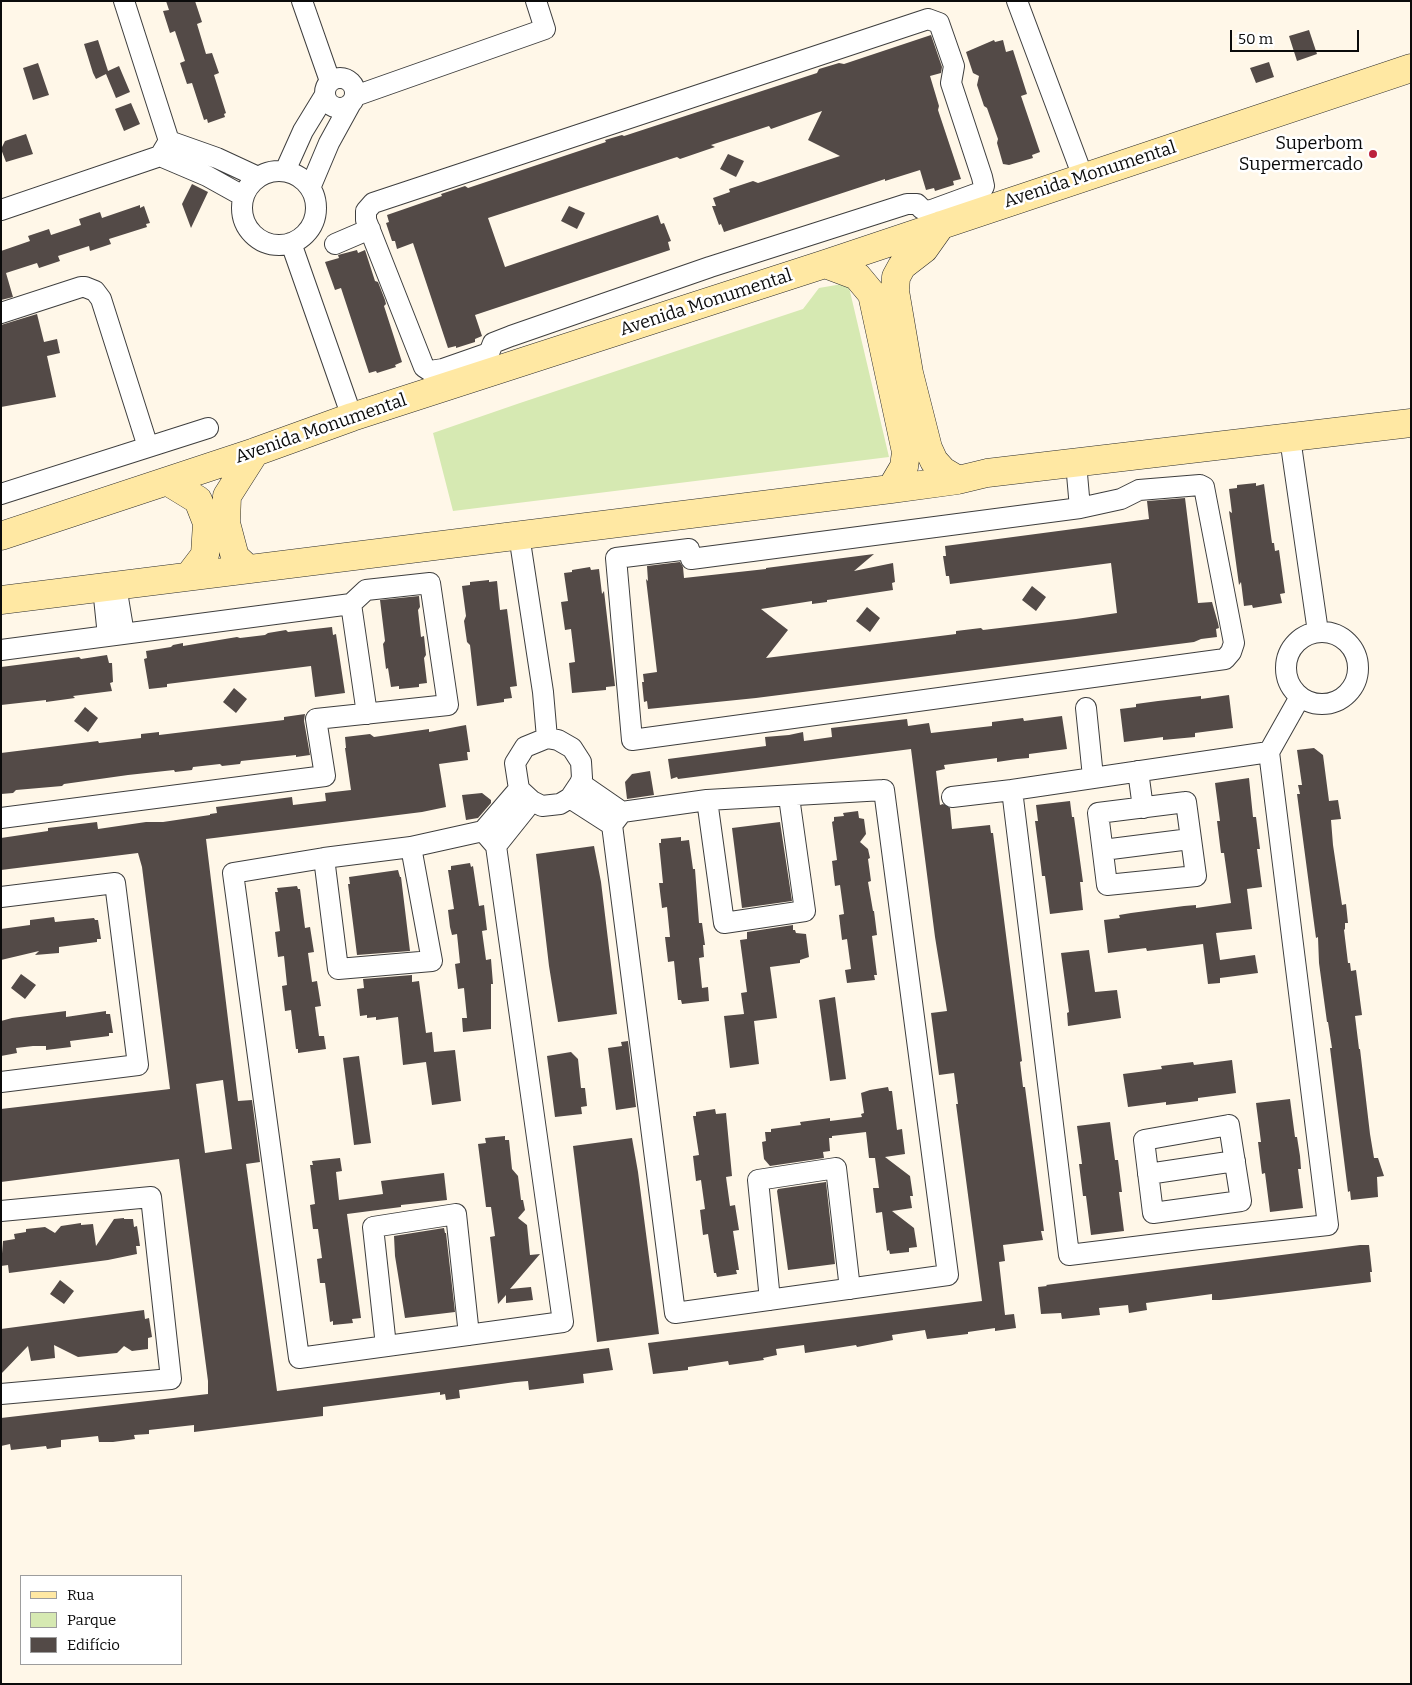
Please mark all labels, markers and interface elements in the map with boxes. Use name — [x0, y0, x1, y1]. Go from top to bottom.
scale bar — [1232, 20, 1361, 52]
text: 50 m — [1238, 30, 1273, 48]
place label: Superbom Supermercado — [1239, 133, 1363, 176]
street label: Avenida Monumental — [1001, 137, 1179, 213]
marker: Superbom Supermercado — [1367, 148, 1379, 160]
street label: Avenida Monumental — [617, 265, 795, 341]
street label: Avenida Monumental — [232, 389, 410, 469]
legend — [20, 1575, 182, 1665]
text: Rua — [67, 1586, 94, 1604]
text: Parque — [67, 1611, 116, 1629]
text: Edifício — [67, 1636, 120, 1654]

